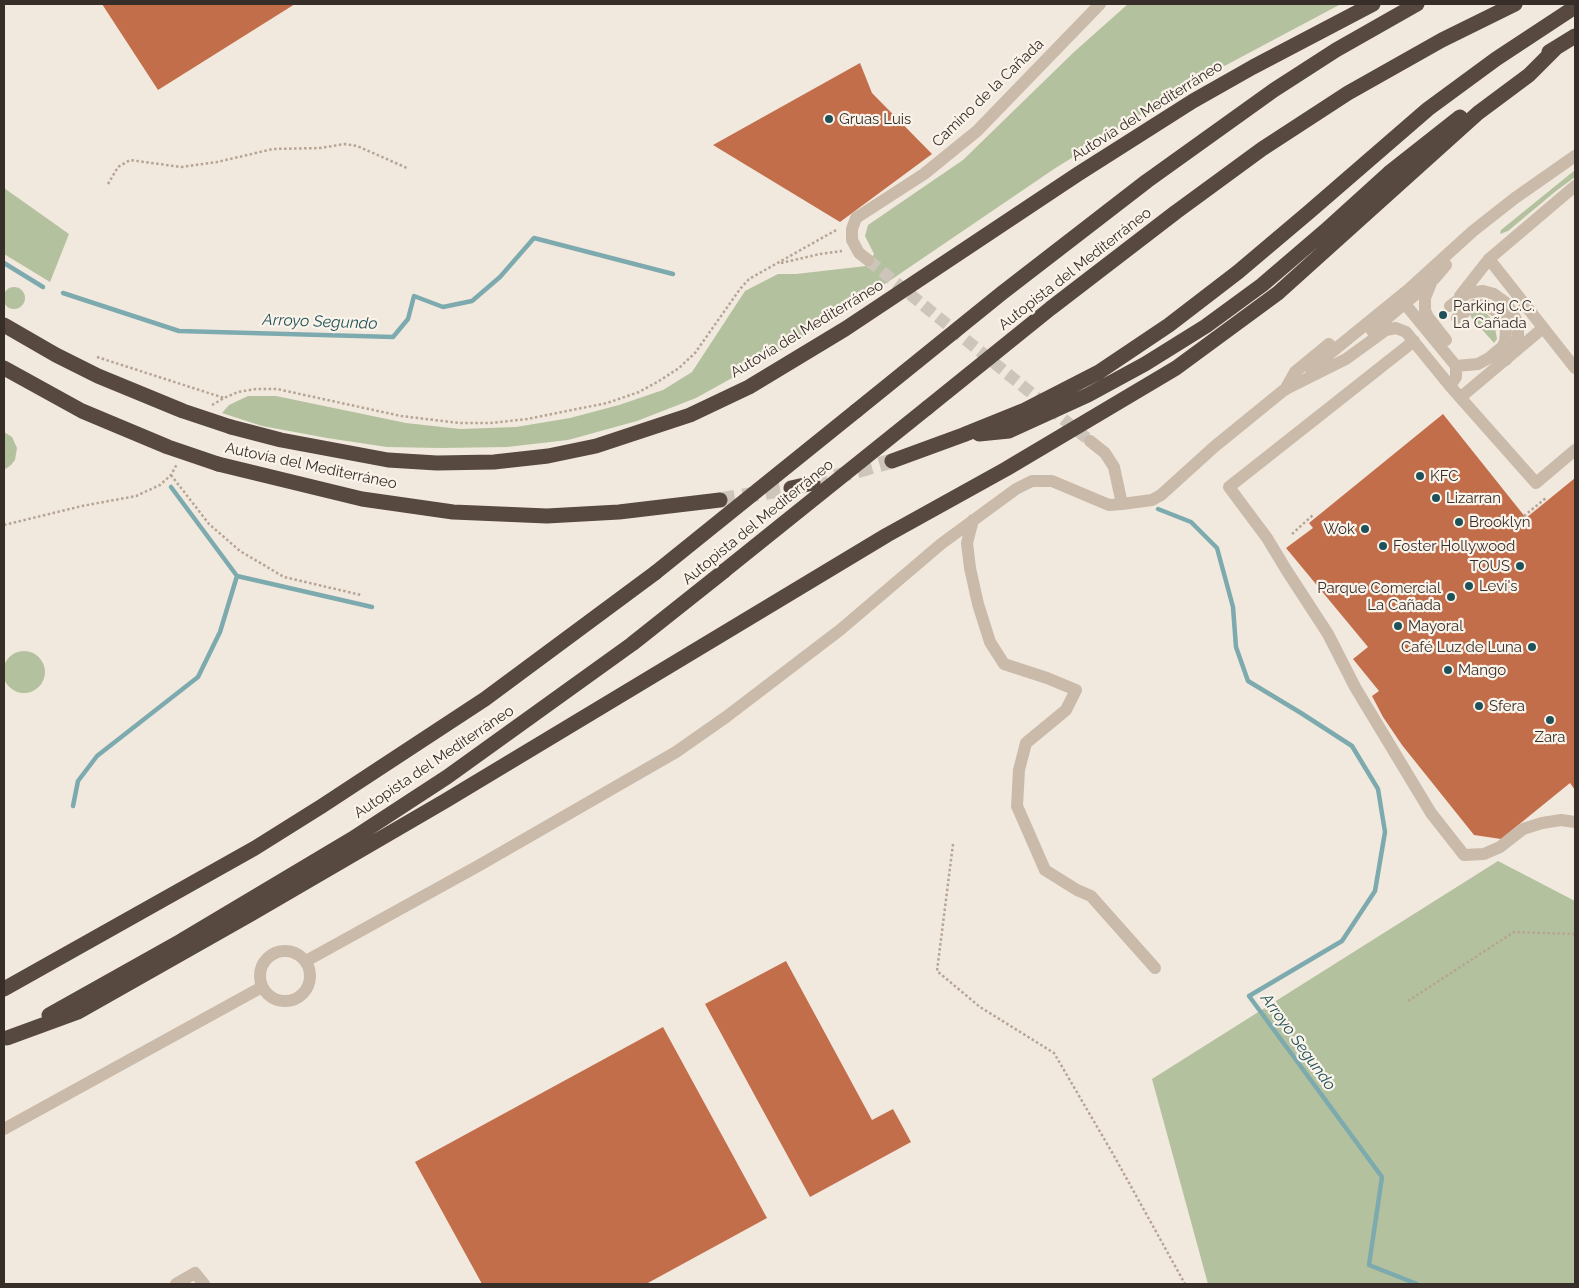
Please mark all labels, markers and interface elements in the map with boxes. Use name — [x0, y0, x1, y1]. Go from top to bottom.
street label: Camino de la Cañada — [929, 35, 1047, 151]
street label: Autovía del Mediterráneo — [1068, 57, 1226, 165]
place label: Gruas Luis — [839, 110, 911, 128]
marker: Gruas Luis — [823, 113, 835, 125]
street label: Autopista del Mediterráneo — [995, 204, 1155, 334]
street label: Autovía del Mediterráneo — [727, 276, 887, 382]
place label: Parking C.C. La Cañada — [1453, 297, 1535, 332]
marker: Parking C.C. La Cañada — [1437, 309, 1449, 321]
water label: Arroyo Segundo — [262, 310, 378, 334]
street label: Autovía del Mediterráneo — [224, 439, 398, 493]
street label: Autopista del Mediterráneo — [679, 456, 837, 588]
place label: KFC — [1430, 467, 1459, 485]
marker: KFC — [1414, 470, 1426, 482]
place label: Lizarran — [1446, 489, 1501, 507]
marker: Lizarran — [1430, 492, 1442, 504]
place label: Brooklyn — [1469, 513, 1531, 531]
marker: Brooklyn — [1453, 516, 1465, 528]
place label: Wok — [1323, 520, 1355, 538]
marker: Wok — [1359, 523, 1371, 535]
place label: Foster Hollywood — [1393, 537, 1515, 555]
marker: Foster Hollywood — [1377, 540, 1389, 552]
place label: TOUS — [1470, 557, 1510, 575]
marker: TOUS — [1514, 560, 1526, 572]
place label: Levi's — [1479, 577, 1518, 595]
place label: Parque Comercial La Cañada — [1317, 579, 1441, 614]
marker: Levi's — [1463, 580, 1475, 592]
marker: Parque Comercial La Cañada — [1445, 591, 1457, 603]
place label: Mayoral — [1408, 617, 1463, 635]
marker: Mayoral — [1392, 620, 1404, 632]
place label: Café Luz de Luna — [1401, 638, 1522, 656]
marker: Café Luz de Luna — [1526, 641, 1538, 653]
place label: Mango — [1458, 661, 1506, 679]
marker: Mango — [1442, 664, 1454, 676]
place label: Sfera — [1489, 697, 1525, 715]
marker: Sfera — [1473, 700, 1485, 712]
street label: Autopista del Mediterráneo — [351, 702, 517, 822]
marker: Zara — [1544, 714, 1556, 726]
place label: Zara — [1534, 728, 1566, 746]
water label: Arroyo Segundo — [1256, 990, 1340, 1094]

